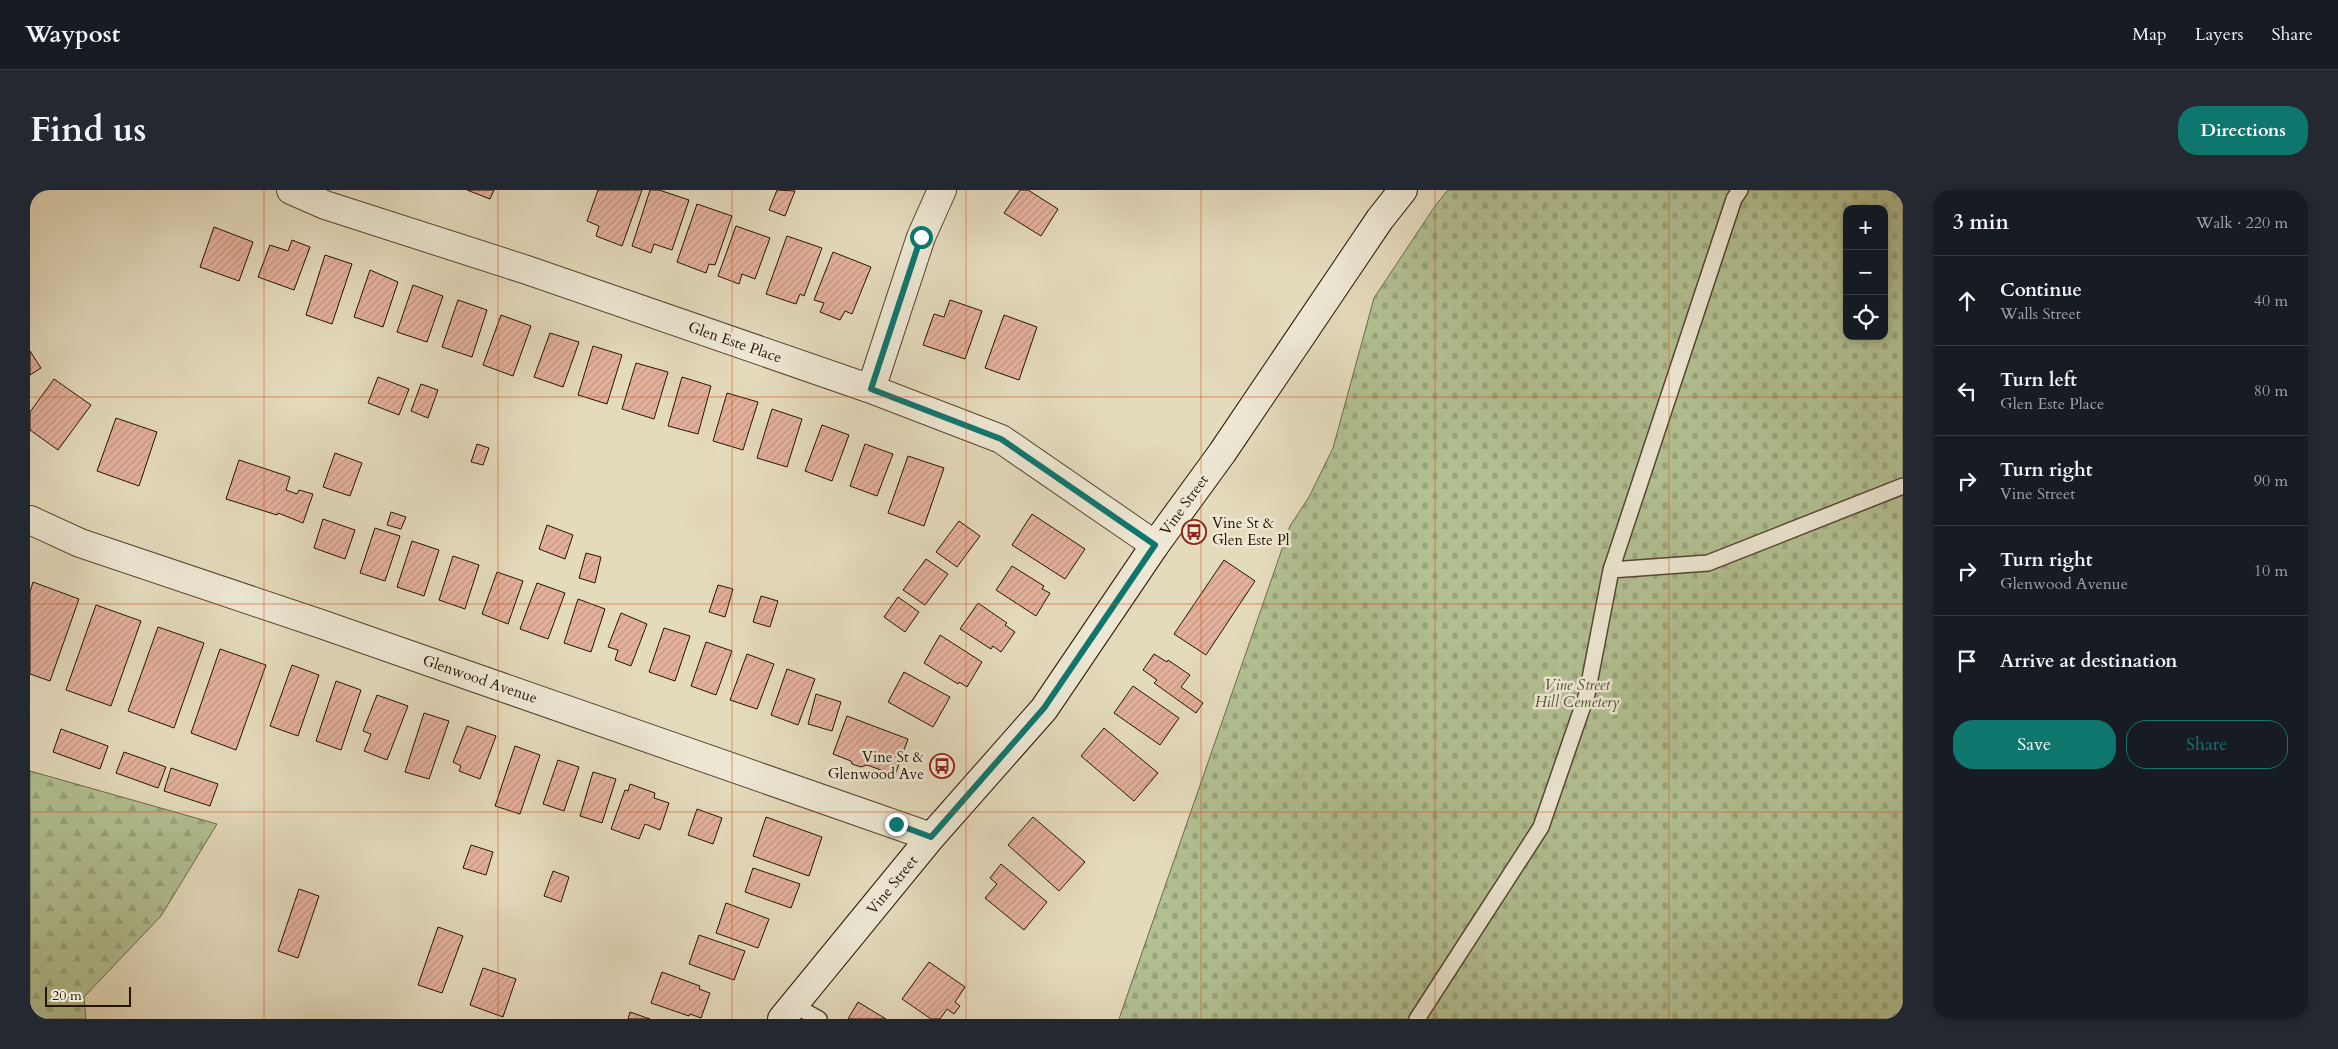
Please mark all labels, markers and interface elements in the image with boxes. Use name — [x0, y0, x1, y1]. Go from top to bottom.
text: Waypost — [25, 18, 120, 51]
text: Map — [2132, 22, 2167, 47]
text: Layers — [2195, 22, 2244, 47]
text: Share — [2272, 22, 2313, 47]
text: Find us — [30, 106, 146, 154]
button: Directions — [2178, 106, 2308, 155]
map controls — [1843, 205, 1888, 340]
button: + — [1843, 205, 1888, 250]
text: 3 min — [1953, 208, 2009, 237]
text: Walk · 220 m — [2196, 212, 2288, 234]
route start — [910, 226, 933, 249]
button: − — [1843, 250, 1888, 295]
text: Continue — [2000, 277, 2082, 303]
icon: ahead — [1953, 287, 1981, 315]
text: 40 m — [2254, 290, 2288, 312]
button: locate — [1843, 295, 1888, 340]
text: Walls Street — [2000, 303, 2081, 325]
street label: Glen Este Place — [686, 317, 785, 367]
text: Turn left — [2000, 367, 2077, 393]
icon: left — [1953, 377, 1981, 405]
text: 80 m — [2254, 380, 2288, 402]
text: Glen Este Place — [2000, 393, 2104, 415]
text: Turn right — [2000, 457, 2092, 483]
icon: right — [1953, 467, 1981, 495]
street label: Vine Street — [1155, 470, 1213, 539]
text: 90 m — [2254, 470, 2288, 492]
text: Vine Street — [2000, 483, 2075, 505]
place label: Vine St & Glen Este Pl — [1212, 513, 1290, 550]
bus stop icon: Vine St & Glen Este Pl — [1181, 519, 1207, 545]
text: Turn right — [2000, 547, 2092, 573]
icon: right — [1953, 557, 1981, 585]
text: 10 m — [2254, 560, 2288, 582]
text: Glenwood Avenue — [2000, 573, 2128, 595]
icon: arrive — [1953, 647, 1981, 675]
text: Arrive at destination — [2000, 648, 2177, 674]
street label: Glenwood Avenue — [420, 650, 540, 708]
park label: Vine Street Hill Cemetery — [1535, 675, 1620, 712]
button: Save — [1953, 720, 2116, 769]
button: Share — [2126, 720, 2288, 769]
place label: Vine St & Glenwood Ave — [828, 747, 924, 784]
bus stop icon: Vine St & Glenwood Ave — [929, 753, 955, 779]
route end — [885, 813, 908, 836]
street label: Vine Street — [862, 851, 922, 919]
scale bar — [45, 984, 131, 1007]
text: 20 m — [52, 986, 82, 1005]

